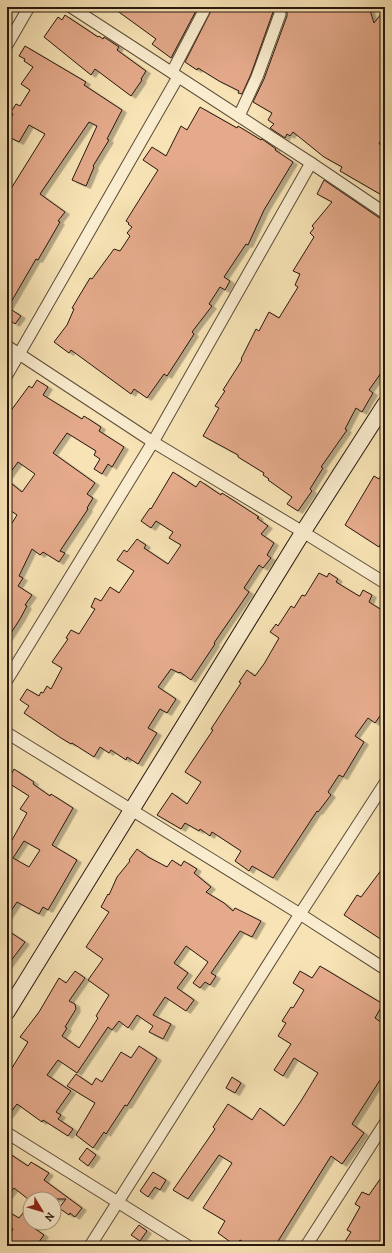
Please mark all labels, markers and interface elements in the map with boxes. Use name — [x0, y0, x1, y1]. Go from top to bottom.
north arrow — [22, 1191, 62, 1231]
text: N — [41, 1209, 58, 1225]

